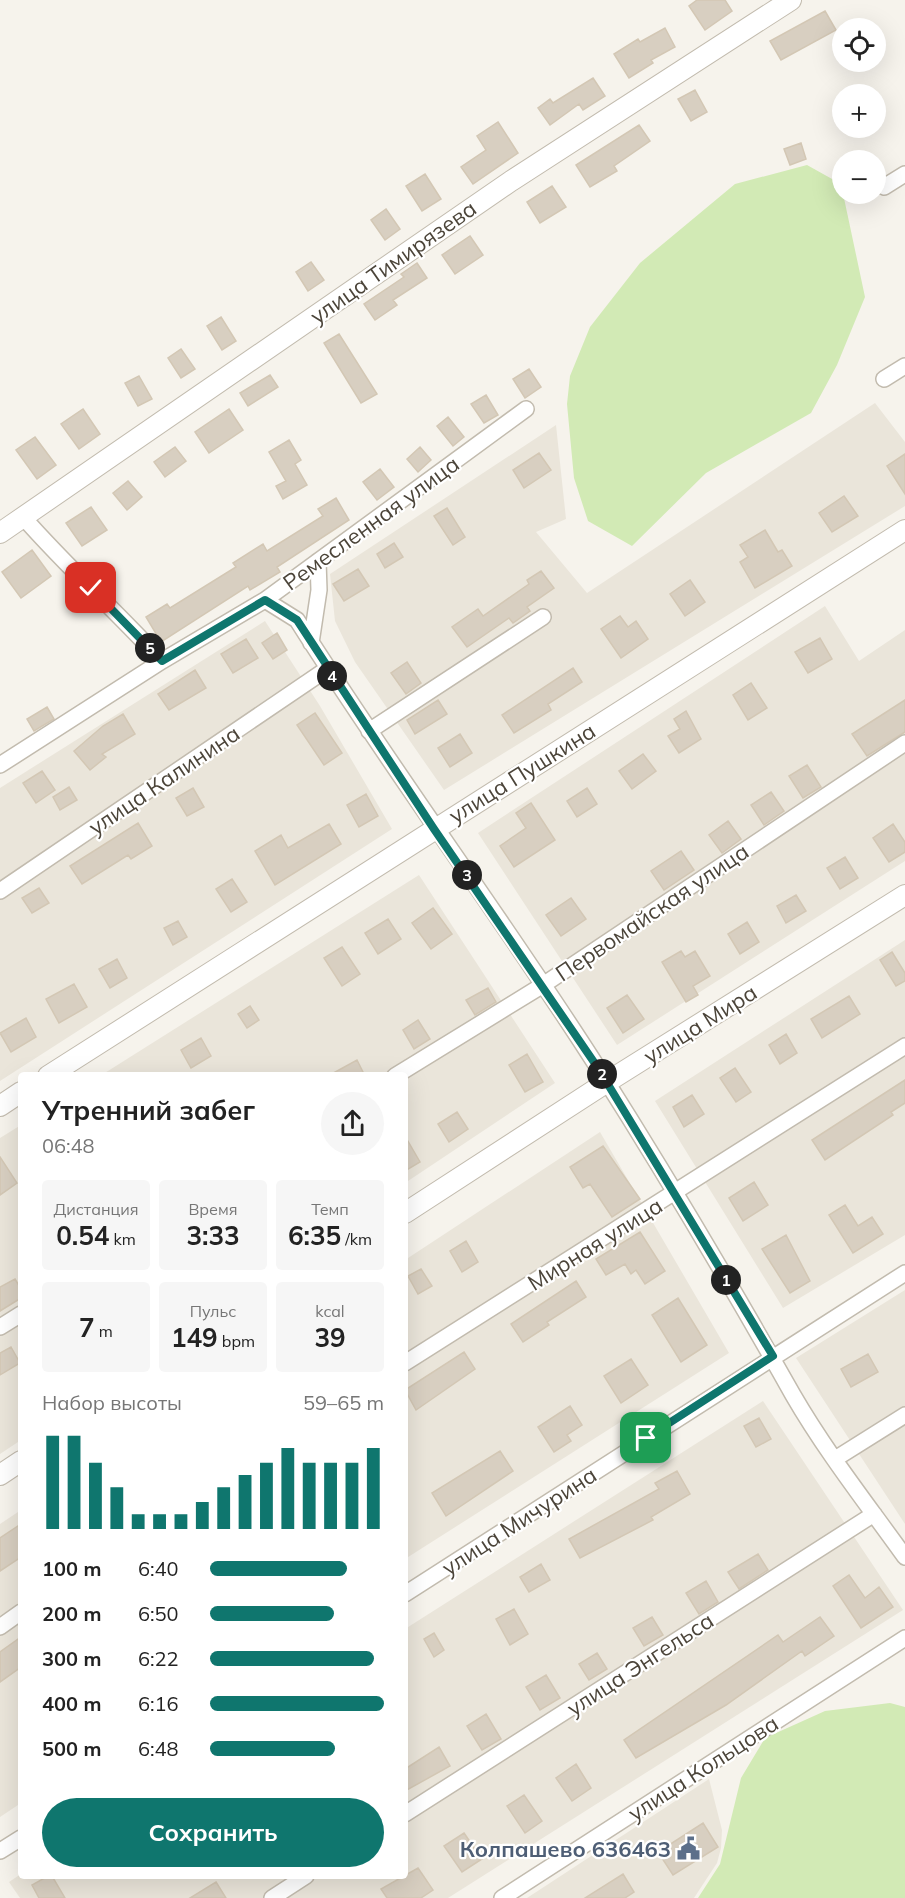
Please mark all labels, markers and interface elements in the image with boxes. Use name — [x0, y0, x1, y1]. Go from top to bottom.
map controls — [832, 18, 886, 204]
button: locate — [832, 18, 886, 72]
button: + — [832, 84, 886, 138]
button: − — [832, 150, 886, 204]
street label: улица Тимирязева — [304, 194, 482, 330]
street label: Ремесленная улица — [277, 450, 465, 596]
pin — [65, 562, 116, 613]
icon: check — [74, 571, 107, 604]
pin: 5 — [135, 633, 165, 663]
text: 5 — [145, 638, 155, 658]
pin: 4 — [317, 661, 347, 691]
text: 4 — [327, 666, 337, 686]
street label: улица Пушкина — [443, 717, 601, 829]
street label: улица Калинина — [83, 719, 245, 841]
street label: Первомайская улица — [550, 837, 754, 987]
pin: 3 — [452, 860, 482, 890]
text: 3 — [462, 865, 472, 885]
street label: улица Мира — [638, 978, 762, 1070]
pin: 2 — [587, 1059, 617, 1089]
text: 2 — [597, 1064, 607, 1084]
button: share — [321, 1092, 384, 1155]
text: Утренний забег — [42, 1093, 255, 1127]
text: 06:48 — [42, 1133, 95, 1158]
street label: Мирная улица — [522, 1191, 668, 1297]
text: Дистанция — [53, 1199, 139, 1219]
text: Время — [188, 1199, 238, 1219]
text: Темп — [311, 1199, 349, 1219]
text: 0.54 — [56, 1219, 109, 1252]
text: 3:33 — [186, 1219, 240, 1252]
text: 6:35 — [288, 1219, 341, 1252]
text: km — [109, 1229, 136, 1249]
text: /km — [341, 1229, 372, 1249]
pin: 1 — [711, 1265, 741, 1295]
text: 1 — [721, 1270, 731, 1290]
text: Пульс — [190, 1301, 236, 1321]
text: kcal — [315, 1301, 345, 1321]
text: 7 — [79, 1311, 95, 1344]
text: m — [95, 1321, 113, 1341]
text: 149 — [171, 1321, 218, 1354]
text: 39 — [314, 1321, 346, 1354]
text: bpm — [218, 1331, 255, 1351]
text: Набор высоты — [42, 1390, 182, 1415]
text: 59–65 m — [303, 1390, 384, 1415]
pin — [620, 1412, 671, 1463]
icon: arrive — [629, 1421, 662, 1454]
street label: улица Мичурина — [436, 1460, 602, 1582]
text: 100 m — [42, 1556, 101, 1581]
text: 6:40 — [138, 1556, 179, 1581]
text: 200 m — [42, 1601, 101, 1626]
text: 6:50 — [138, 1601, 179, 1626]
street label: улица Энгельса — [561, 1606, 719, 1722]
text: 300 m — [42, 1646, 101, 1671]
text: 6:22 — [138, 1646, 179, 1671]
text: 400 m — [42, 1691, 101, 1716]
text: 6:16 — [138, 1691, 179, 1716]
street label: улица Кольцова — [623, 1709, 783, 1827]
text: 500 m — [42, 1736, 101, 1761]
text: 6:48 — [138, 1736, 179, 1761]
button: Сохранить — [42, 1798, 384, 1867]
place label: Колпашево 636463 — [460, 1835, 671, 1863]
public building icon: Колпашево 636463 — [676, 1836, 702, 1862]

